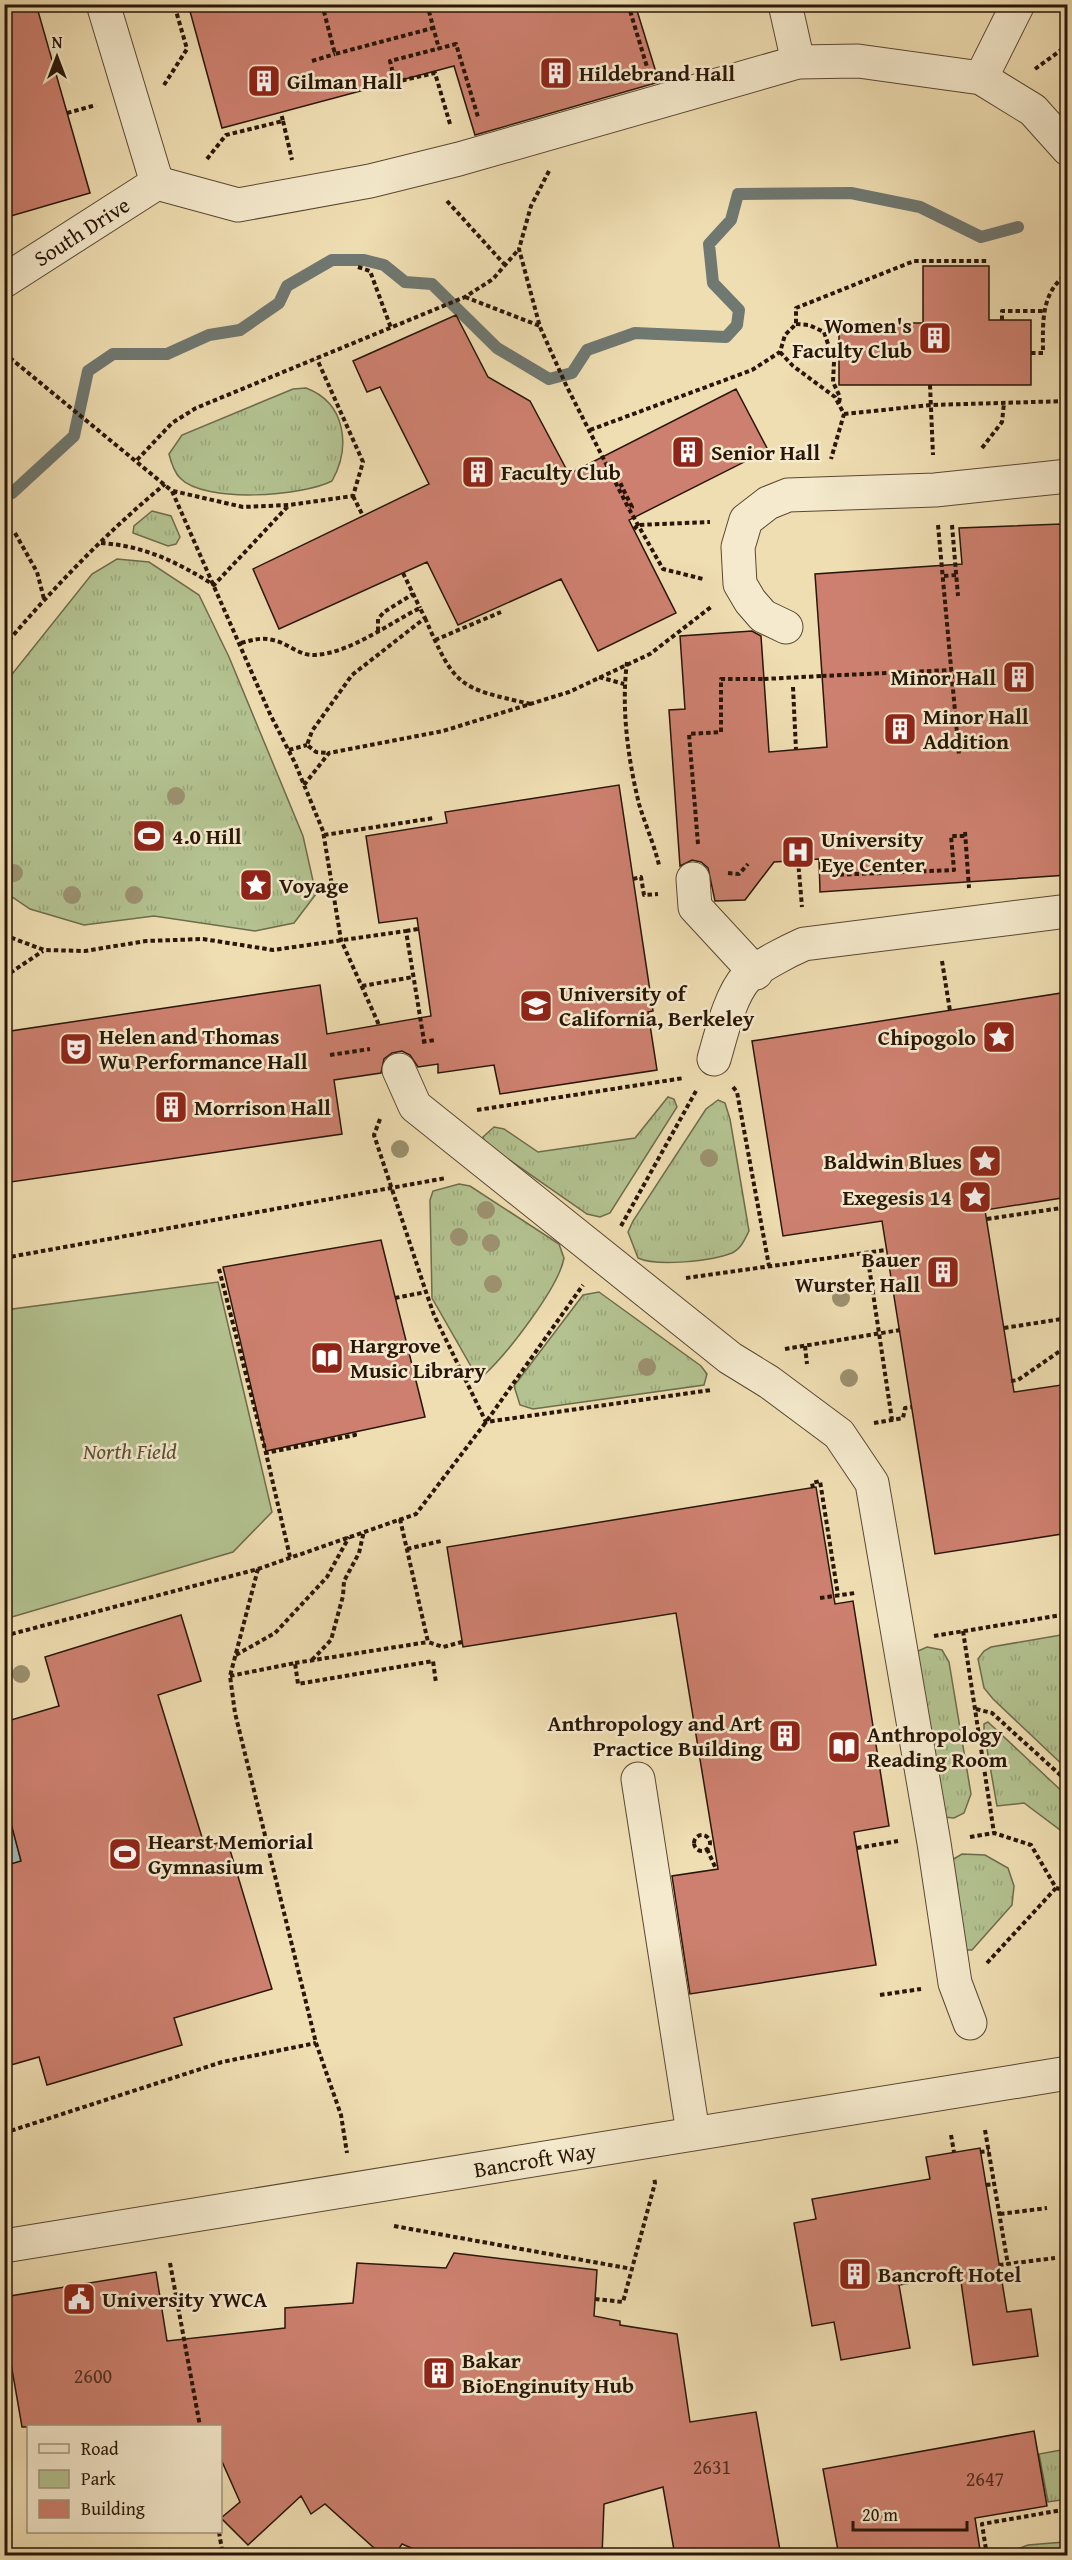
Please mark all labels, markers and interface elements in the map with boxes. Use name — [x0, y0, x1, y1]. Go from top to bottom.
north arrow — [27, 27, 87, 87]
text: N — [52, 30, 63, 54]
building icon: Hildebrand Hall — [538, 55, 574, 91]
place label: Hildebrand Hall — [579, 57, 735, 89]
building icon: Gilman Hall — [246, 63, 282, 99]
place label: Gilman Hall — [287, 65, 402, 97]
street label: South Drive — [27, 189, 136, 274]
place label: Women's Faculty Club — [792, 309, 912, 366]
building icon: Women's Faculty Club — [917, 320, 953, 356]
building icon: Senior Hall — [670, 434, 706, 470]
place label: Senior Hall — [711, 436, 820, 468]
building icon: Faculty Club — [460, 454, 496, 490]
place label: Faculty Club — [501, 456, 621, 488]
building icon: Minor Hall — [1001, 659, 1037, 695]
place label: Minor Hall — [890, 661, 996, 693]
place label: Minor Hall Addition — [923, 700, 1029, 757]
building icon: Minor Hall Addition — [882, 711, 918, 747]
sports icon: 4.0 Hill — [131, 818, 167, 854]
place label: 4.0 Hill — [172, 820, 242, 852]
place label: University Eye Center — [821, 823, 925, 880]
hospital icon: University Eye Center — [780, 834, 816, 870]
place icon: Voyage — [238, 867, 274, 903]
place label: Voyage — [279, 869, 349, 901]
place label: University of California, Berkeley — [559, 977, 755, 1034]
school or university icon: University of California, Berkeley — [518, 988, 554, 1024]
place icon: Chipogolo — [981, 1019, 1017, 1055]
place label: Helen and Thomas Wu Performance Hall — [99, 1020, 308, 1077]
place label: Chipogolo — [878, 1021, 976, 1053]
theatre icon: Helen and Thomas Wu Performance Hall — [58, 1031, 94, 1067]
building icon: Morrison Hall — [153, 1089, 189, 1125]
place label: Morrison Hall — [194, 1091, 331, 1123]
place icon: Baldwin Blues — [967, 1143, 1003, 1179]
place label: Baldwin Blues — [824, 1145, 962, 1177]
place icon: Exegesis 14 — [957, 1179, 993, 1215]
place label: Exegesis 14 — [842, 1181, 952, 1213]
place label: Bauer Wurster Hall — [795, 1243, 920, 1300]
building icon: Bauer Wurster Hall — [925, 1254, 961, 1290]
place label: Hargrove Music Library — [350, 1329, 486, 1386]
library icon: Hargrove Music Library — [309, 1340, 345, 1376]
park label: North Field — [82, 1435, 177, 1467]
place label: Anthropology and Art Practice Building — [547, 1707, 763, 1764]
building icon: Anthropology and Art Practice Building — [767, 1718, 803, 1754]
place label: Anthropology Reading Room — [867, 1718, 1008, 1775]
library icon: Anthropology Reading Room — [826, 1729, 862, 1765]
place label: Hearst Memorial Gymnasium — [148, 1825, 314, 1882]
sports icon: Hearst Memorial Gymnasium — [107, 1836, 143, 1872]
street label: Bancroft Way — [471, 2134, 599, 2185]
building icon: Bancroft Hotel — [837, 2256, 873, 2292]
place label: Bancroft Hotel — [878, 2258, 1021, 2290]
public building icon: University YWCA — [61, 2281, 97, 2317]
place label: University YWCA — [102, 2283, 267, 2315]
place label: Bakar BioEnginuity Hub — [462, 2344, 634, 2401]
building icon: Bakar BioEnginuity Hub — [421, 2355, 457, 2391]
house number: 2600 — [74, 2361, 112, 2390]
legend — [27, 2425, 222, 2533]
text: Road — [81, 2435, 119, 2462]
house number: 2631 — [693, 2452, 731, 2481]
house number: 2647 — [966, 2464, 1004, 2493]
text: Park — [81, 2465, 117, 2492]
scale bar — [853, 2494, 967, 2532]
text: Building — [81, 2495, 145, 2522]
text: 20 m — [862, 2501, 898, 2528]

